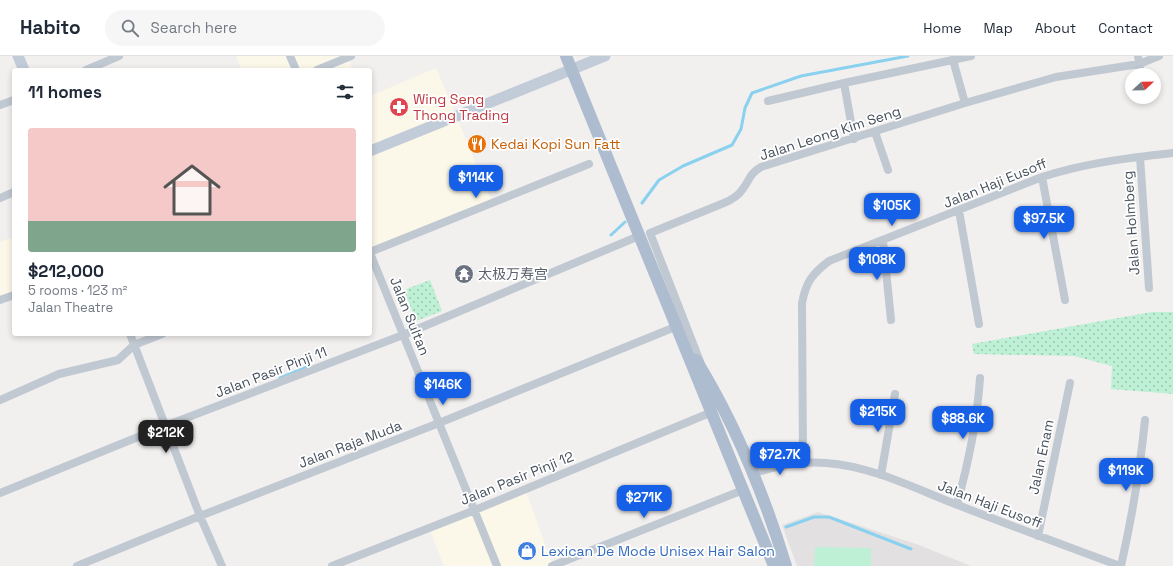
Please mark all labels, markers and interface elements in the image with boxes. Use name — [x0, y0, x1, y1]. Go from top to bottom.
search box — [105, 10, 385, 46]
text: Habito — [20, 15, 81, 40]
icon: search — [119, 17, 141, 39]
text: Search here — [151, 18, 237, 37]
text: Home — [923, 19, 961, 37]
text: Map — [983, 19, 1013, 37]
text: About — [1035, 19, 1076, 37]
text: Contact — [1098, 19, 1153, 37]
north arrow — [1125, 68, 1161, 104]
map controls — [1125, 68, 1161, 104]
text: 11 homes — [28, 81, 102, 103]
icon: filters — [334, 81, 356, 103]
place label: Wing Seng Thong Trading — [413, 90, 509, 124]
pharmacy icon: Wing Seng Thong Trading — [388, 96, 410, 118]
street label: Jalan Leong Kim Seng — [757, 102, 903, 164]
restaurant icon: Kedai Kopi Sun Fatt — [466, 133, 488, 155]
place label: Kedai Kopi Sun Fatt — [491, 135, 620, 153]
icon: home — [156, 154, 228, 226]
street label: Jalan Haji Eusoff — [941, 154, 1050, 212]
pin: $114K — [448, 165, 504, 199]
text: $114K — [458, 169, 494, 186]
street label: Jalan Holmberg — [1118, 170, 1144, 276]
pin: $105K — [864, 193, 920, 227]
text: $105K — [873, 197, 911, 214]
pin: $97.5K — [1011, 206, 1077, 240]
text: $97.5K — [1023, 210, 1065, 227]
pin: $108K — [849, 247, 905, 281]
text: $108K — [858, 251, 896, 268]
text: $212,000 — [28, 260, 104, 282]
temple icon: 太极万寿宫 — [453, 263, 475, 285]
place label: 太极万寿宫 — [478, 265, 548, 283]
street label: Jalan Sultan — [386, 274, 434, 358]
text: 5 rooms · 123 m² — [28, 282, 127, 299]
text: Jalan Theatre — [28, 299, 113, 316]
street label: Jalan Pasir Pinji 11 — [213, 342, 329, 402]
pin: $146K — [415, 372, 471, 406]
text: $146K — [424, 376, 462, 393]
pin: $215K — [850, 399, 906, 433]
text: $215K — [859, 403, 897, 420]
pin: $88.6K — [930, 406, 996, 440]
text: $88.6K — [941, 410, 985, 427]
street label: Jalan Raja Muda — [296, 416, 404, 472]
street label: Jalan Enam — [1024, 418, 1058, 496]
pin: $212K — [138, 420, 194, 454]
text: $212K — [147, 424, 185, 441]
pin: $72.7K — [747, 442, 813, 476]
text: $72.7K — [759, 446, 801, 463]
street label: Jalan Pasir Pinji 12 — [458, 447, 576, 509]
pin: $119K — [1098, 458, 1154, 492]
text: $119K — [1108, 462, 1144, 479]
street label: Jalan Haji Eusoff — [935, 476, 1045, 532]
pin: $271K — [616, 485, 672, 519]
text: $271K — [626, 489, 662, 506]
shop icon: Lexican De Mode Unisex Hair Salon — [516, 540, 538, 562]
place label: Lexican De Mode Unisex Hair Salon — [541, 542, 775, 560]

